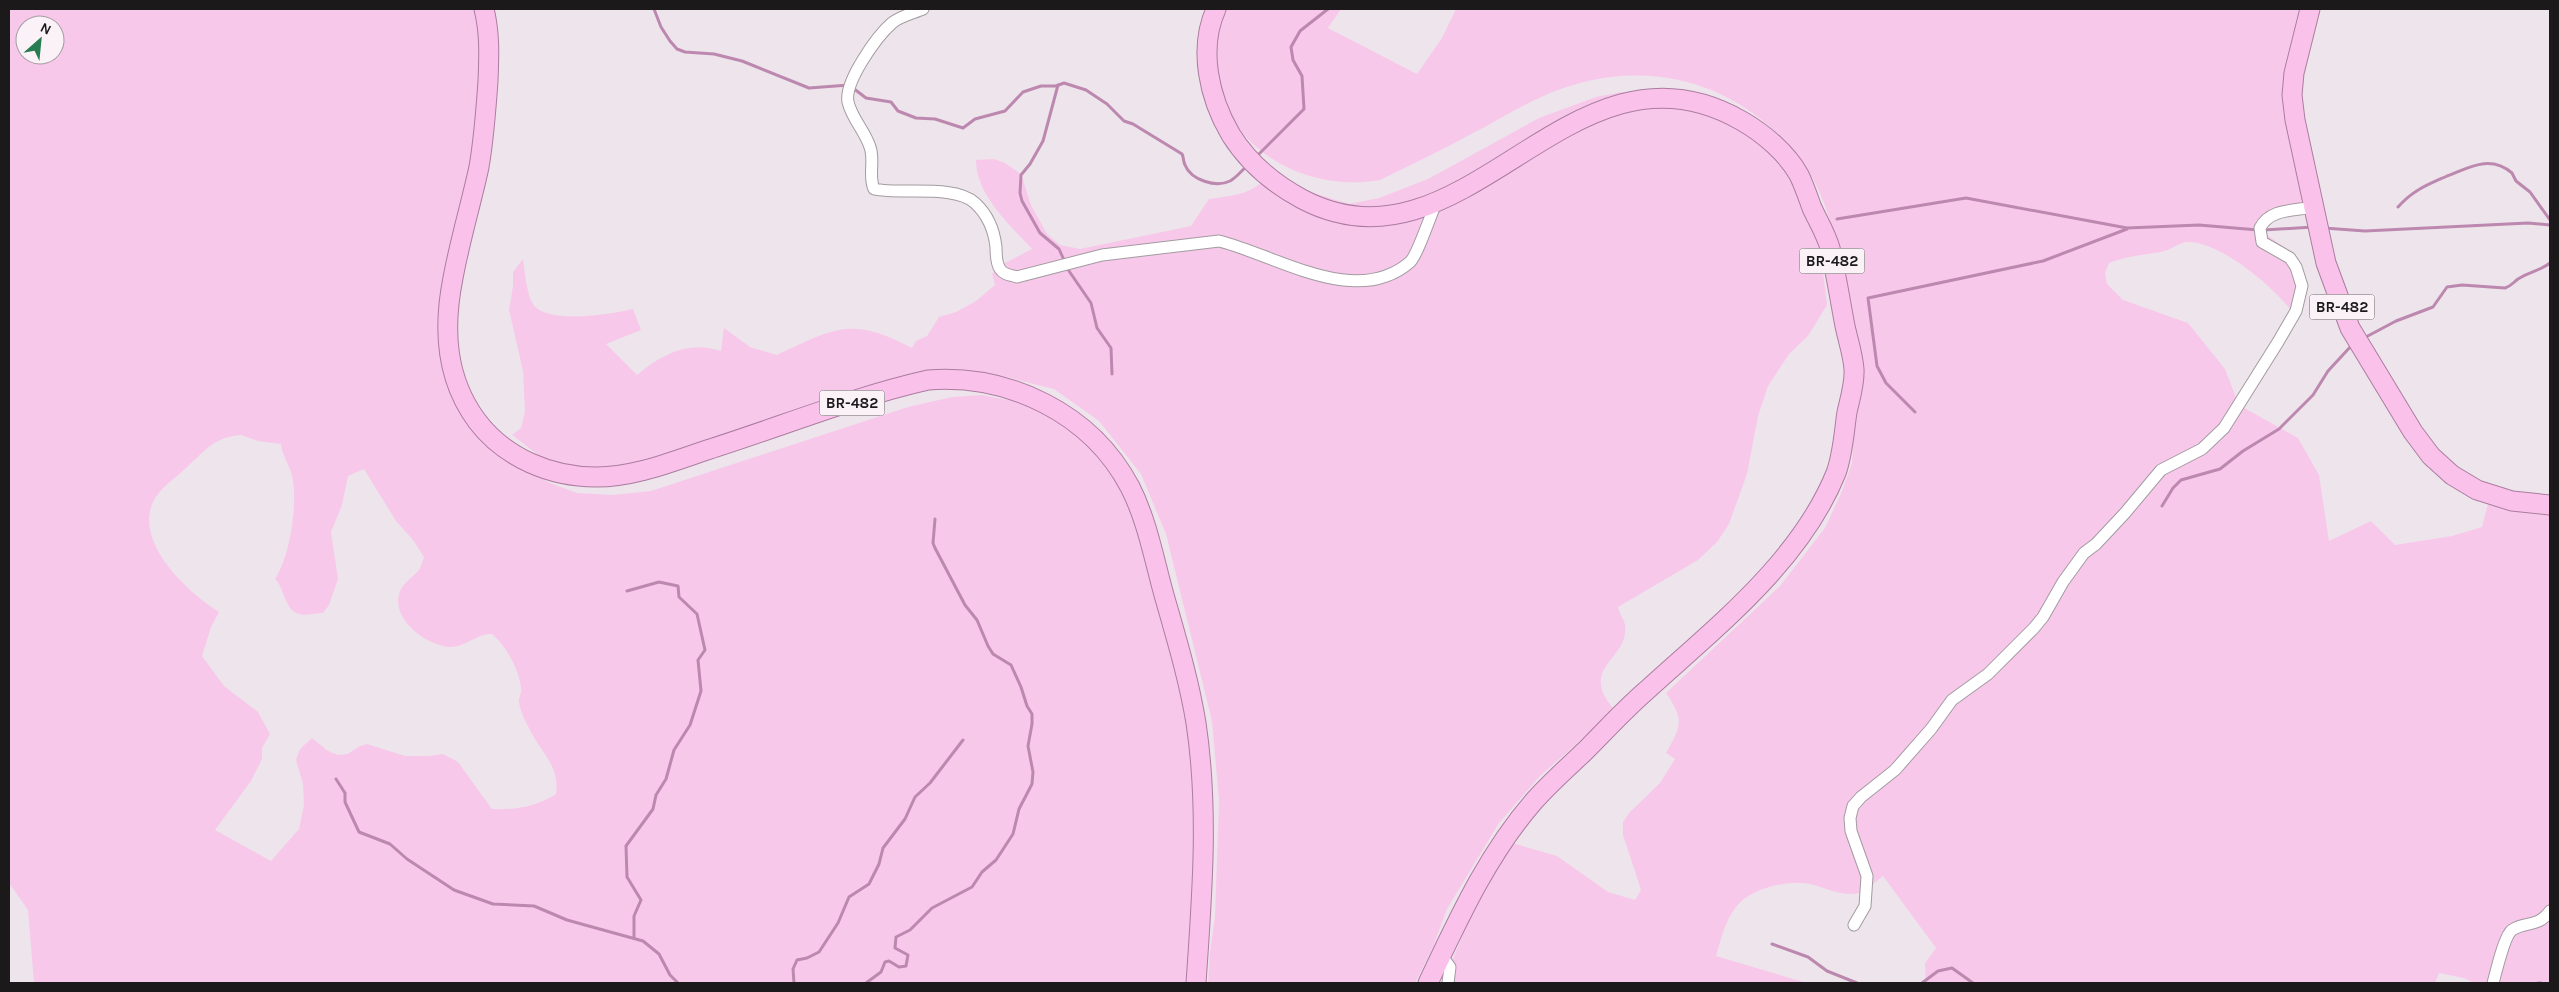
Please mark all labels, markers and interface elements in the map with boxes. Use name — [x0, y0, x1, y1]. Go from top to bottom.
north arrow — [15, 15, 65, 65]
text: N — [37, 19, 54, 39]
road number: BR-482 — [1800, 248, 1864, 274]
road number: BR-482 — [2310, 294, 2374, 320]
road number: BR-482 — [820, 390, 884, 416]

